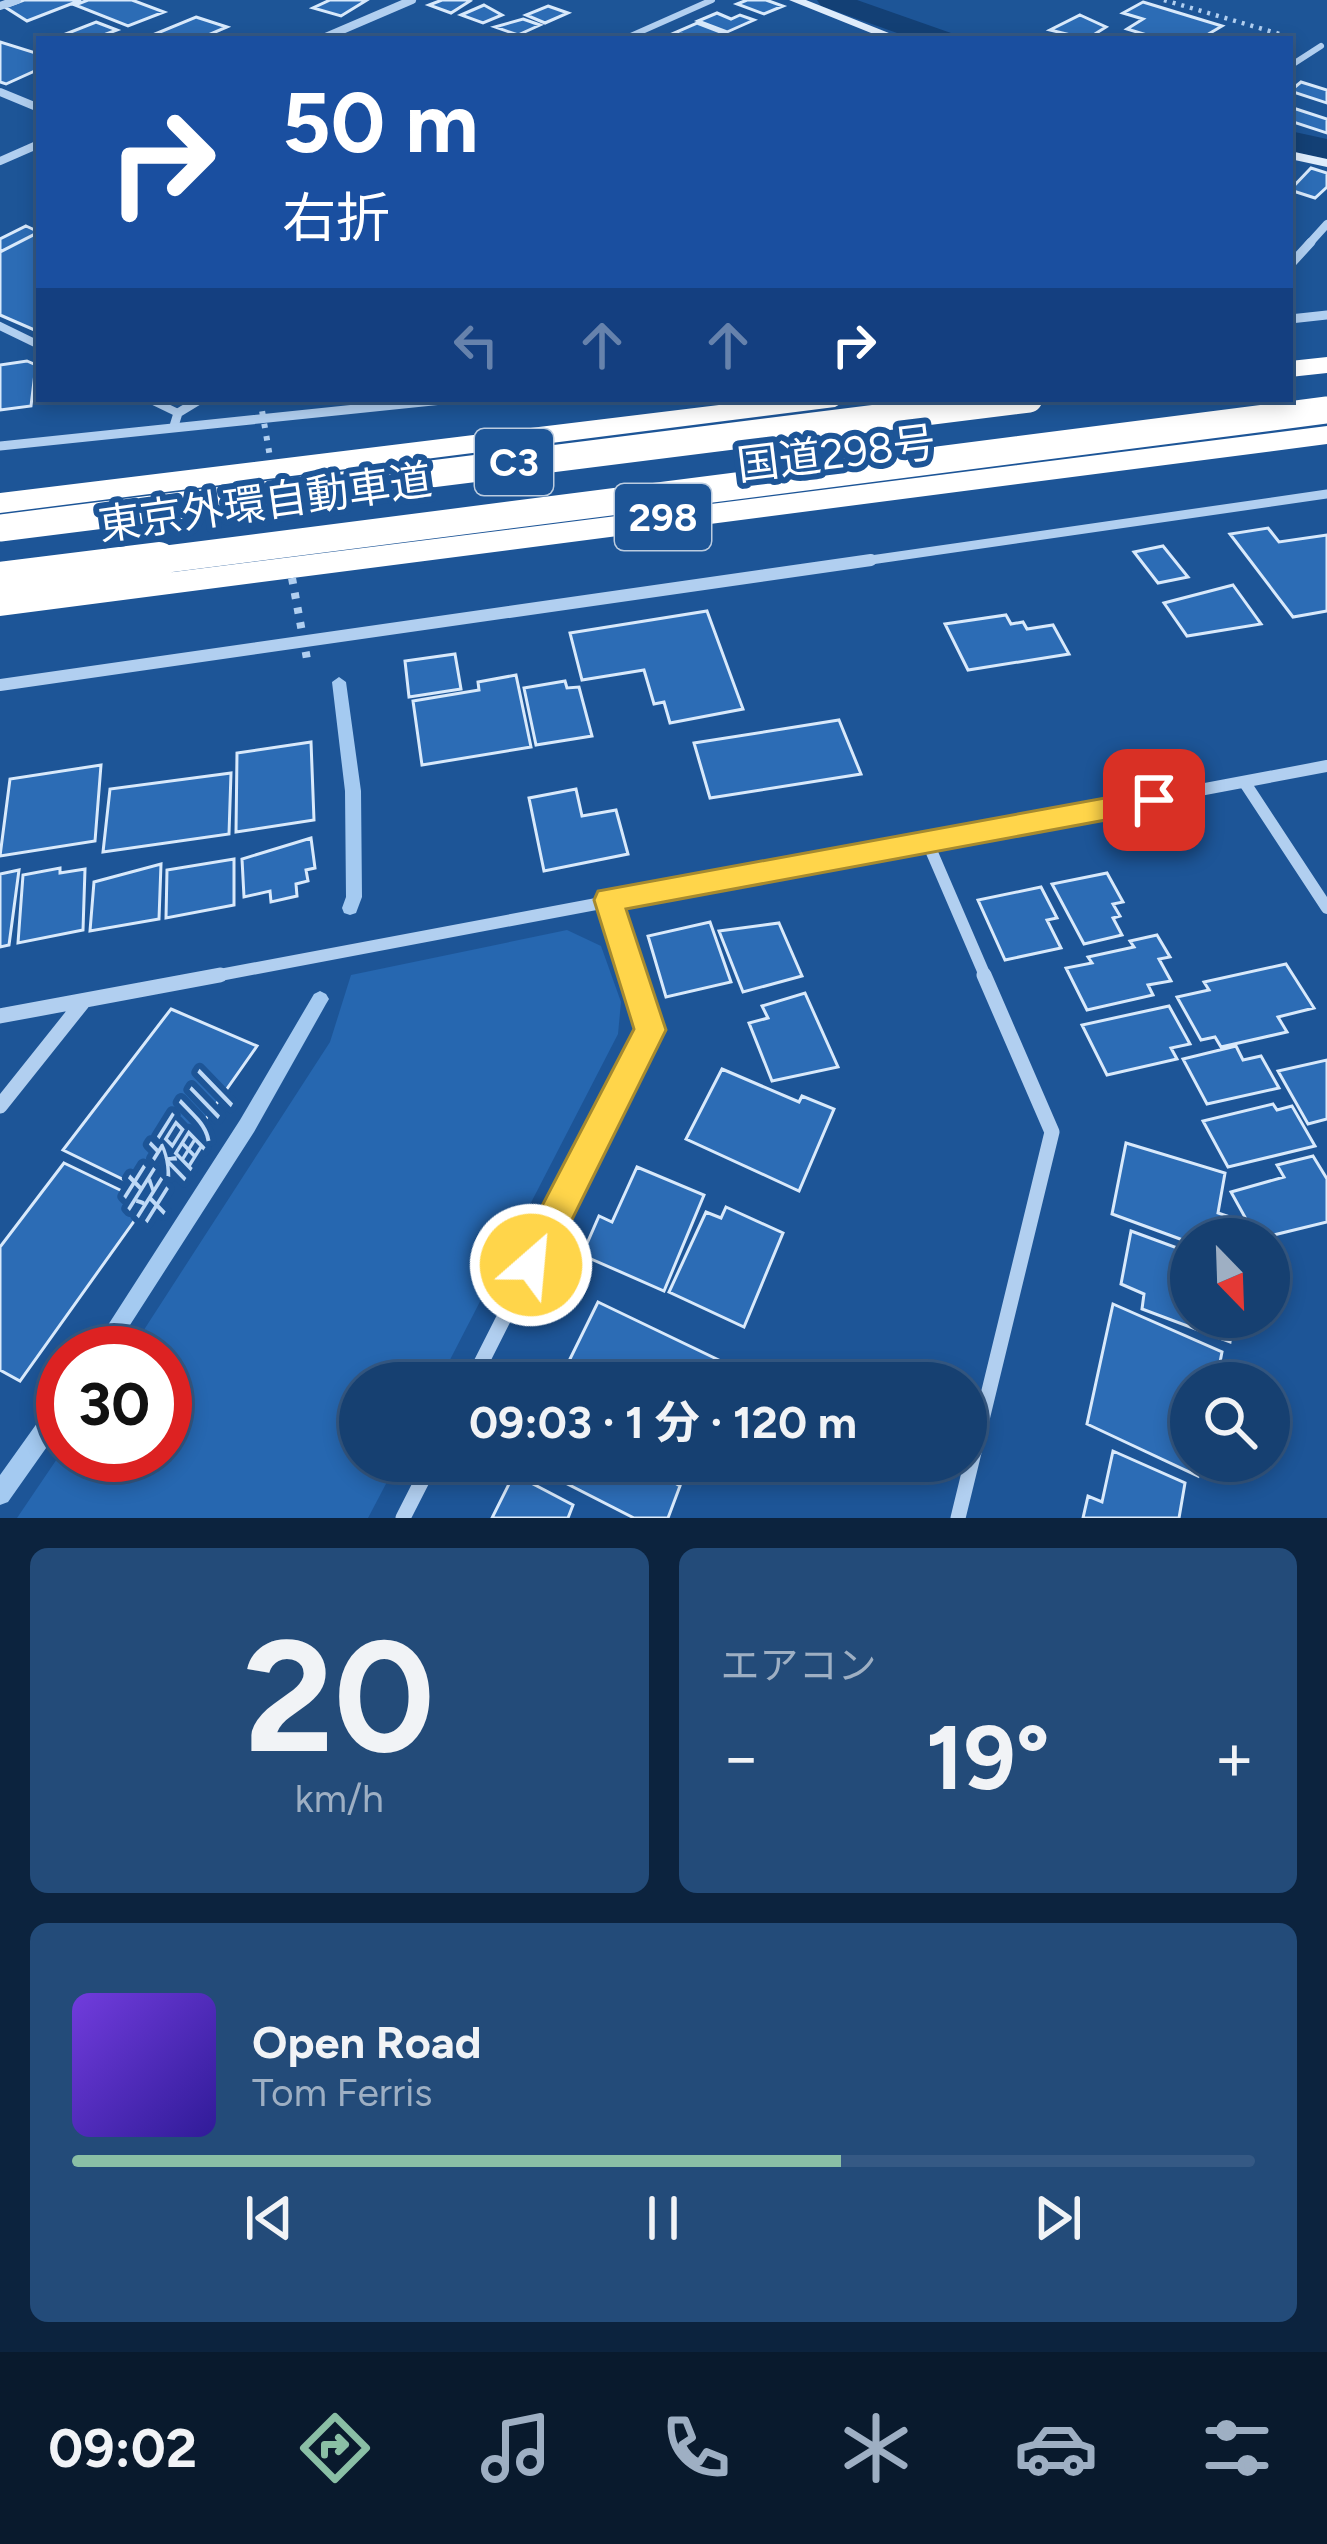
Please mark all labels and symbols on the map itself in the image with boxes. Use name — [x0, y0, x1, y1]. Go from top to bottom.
street label: 国道298号 — [734, 416, 938, 491]
road number: C3 — [475, 429, 553, 495]
street label: 東京外環自動車道 — [95, 454, 435, 551]
road number: 298 — [615, 484, 711, 550]
pin — [1103, 749, 1205, 851]
water label: 幸福川 — [104, 1064, 248, 1240]
position arrow — [468, 1202, 594, 1328]
north arrow — [1170, 1218, 1290, 1338]
speed limit sign: 30 — [36, 1326, 192, 1482]

